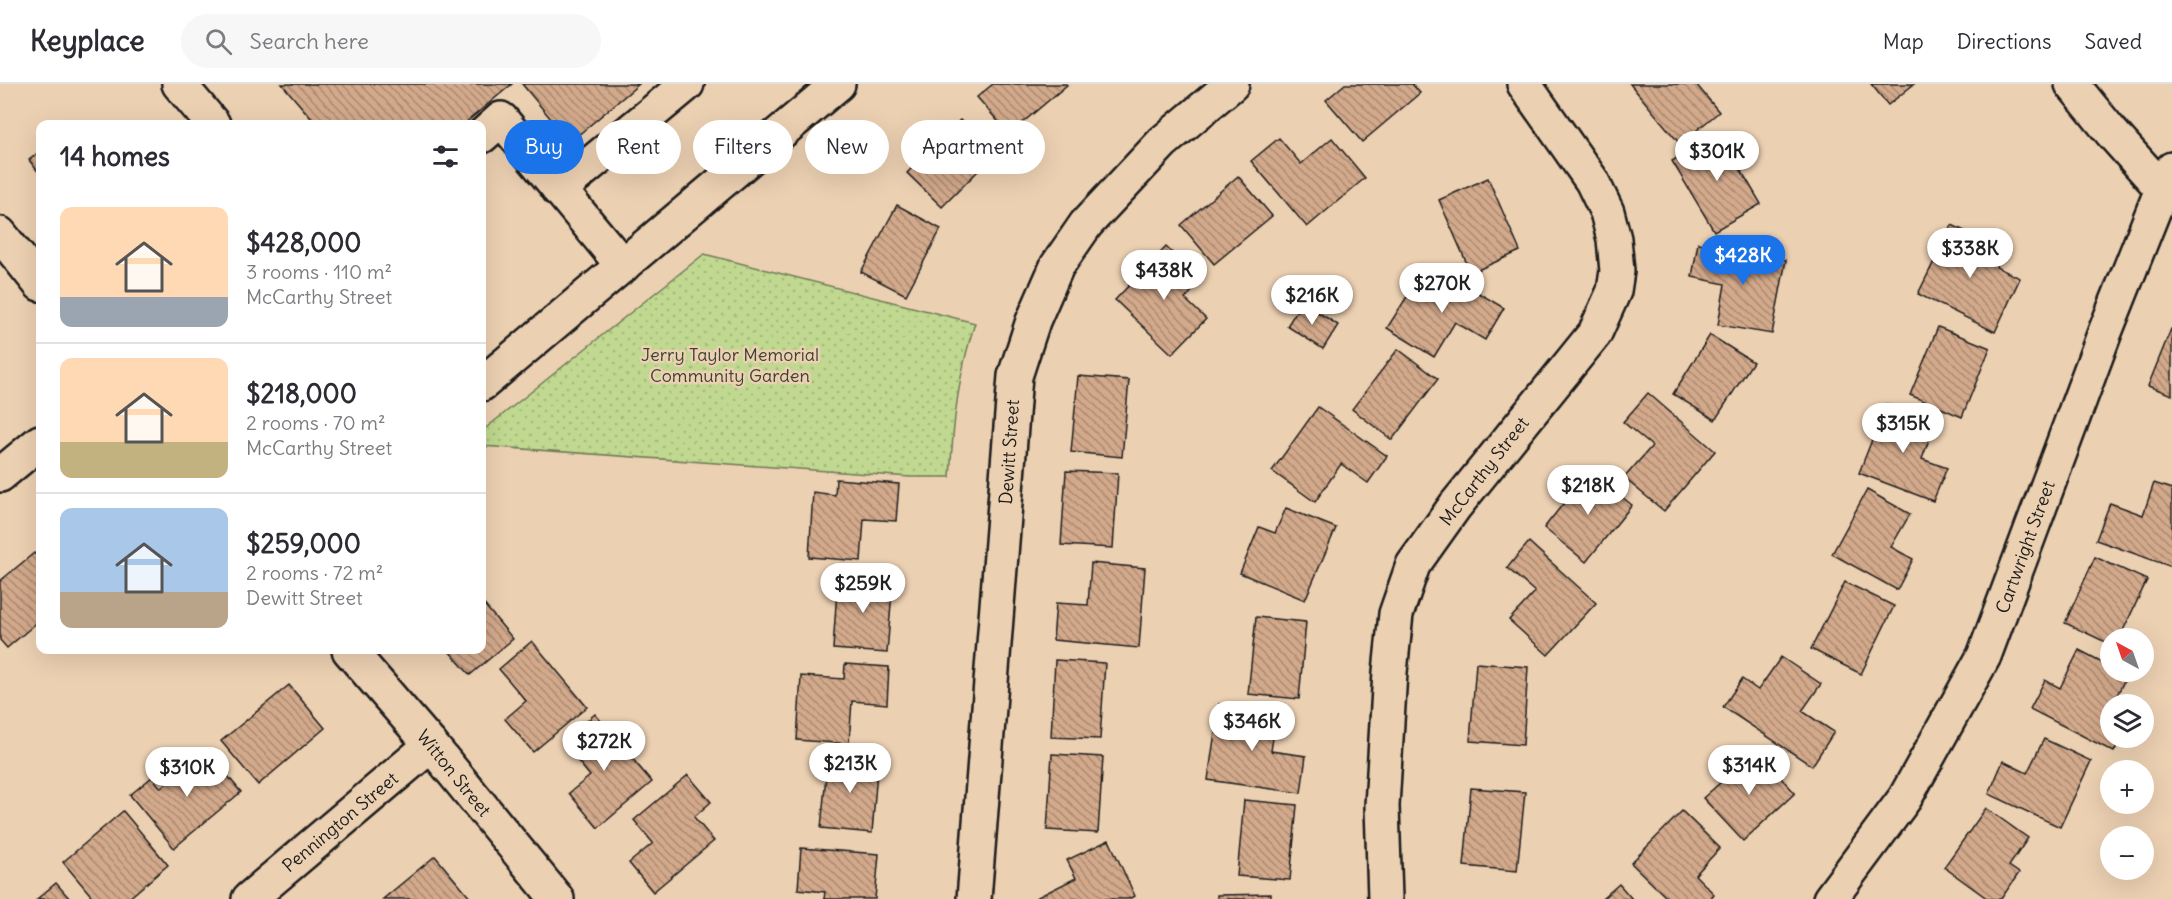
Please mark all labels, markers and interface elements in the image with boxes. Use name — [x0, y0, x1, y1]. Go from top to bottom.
search box — [181, 14, 601, 68]
text: Keyplace — [30, 23, 145, 59]
icon: search — [202, 25, 235, 58]
text: Search here — [250, 27, 369, 55]
text: Map — [1883, 28, 1924, 55]
text: Directions — [1957, 28, 2051, 55]
text: Saved — [2084, 28, 2142, 55]
chip: Buy — [504, 120, 584, 174]
chip: Rent — [596, 120, 681, 174]
chip: Filters — [693, 120, 793, 174]
chip: New — [805, 120, 889, 174]
chip: Apartment — [901, 120, 1045, 174]
pin: $301K — [1675, 131, 1759, 182]
text: $301K — [1689, 138, 1745, 163]
text: 14 homes — [60, 140, 170, 173]
icon: filters — [429, 140, 462, 173]
text: $428,000 — [246, 226, 361, 259]
pin: $338K — [1928, 228, 2012, 279]
icon: home — [108, 231, 180, 303]
pin: $428K — [1701, 235, 1785, 286]
text: $338K — [1941, 235, 1999, 260]
text: $428K — [1714, 242, 1772, 267]
pin: $438K — [1122, 250, 1206, 301]
text: $438K — [1135, 257, 1193, 282]
text: 3 rooms · 110 m² — [246, 259, 392, 284]
pin: $270K — [1400, 263, 1484, 314]
text: $270K — [1413, 270, 1471, 295]
pin: $216K — [1270, 275, 1354, 326]
text: $216K — [1285, 282, 1339, 307]
text: McCarthy Street — [246, 284, 392, 309]
park label: Jerry Taylor Memorial Community Garden — [641, 343, 819, 387]
text: $218,000 — [246, 377, 357, 410]
icon: home — [108, 382, 180, 454]
street label: Dewitt Street — [994, 399, 1024, 505]
pin: $315K — [1861, 403, 1945, 454]
text: 2 rooms · 70 m² — [246, 410, 386, 435]
text: $315K — [1876, 410, 1930, 435]
street label: McCarthy Street — [1434, 412, 1534, 530]
text: McCarthy Street — [246, 435, 392, 460]
pin: $218K — [1546, 465, 1630, 516]
text: $218K — [1561, 472, 1615, 497]
street label: Cartwright Street — [1990, 477, 2060, 617]
text: $259,000 — [246, 527, 361, 560]
icon: home — [108, 532, 180, 604]
text: 2 rooms · 72 m² — [246, 560, 383, 585]
pin: $259K — [821, 563, 905, 614]
text: $259K — [834, 570, 892, 595]
text: Dewitt Street — [246, 585, 363, 610]
north arrow — [2100, 628, 2154, 682]
map controls — [2100, 628, 2154, 880]
button: layers — [2100, 694, 2154, 748]
pin: $346K — [1210, 701, 1294, 752]
text: $346K — [1223, 708, 1281, 733]
pin: $272K — [562, 721, 646, 772]
street label: Witton Street — [412, 725, 496, 821]
text: $272K — [576, 728, 632, 753]
pin: $213K — [808, 743, 892, 794]
pin: $314K — [1707, 745, 1791, 796]
pin: $310K — [145, 747, 229, 798]
text: $213K — [823, 750, 877, 775]
text: $314K — [1722, 752, 1776, 777]
text: $310K — [159, 754, 215, 779]
button: + — [2100, 760, 2154, 814]
street label: Pennington Street — [277, 767, 403, 877]
button: − — [2100, 826, 2154, 880]

